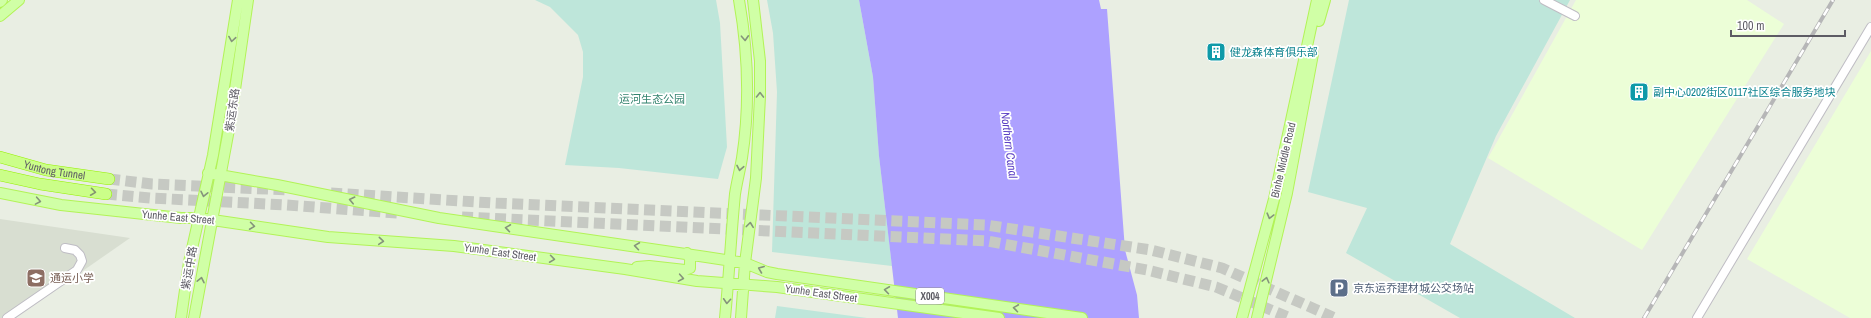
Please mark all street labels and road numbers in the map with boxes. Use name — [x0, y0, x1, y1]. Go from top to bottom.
street label: 紫运东路 — [222, 87, 242, 133]
street label: Binhe Middle Road — [1267, 121, 1299, 199]
street label: Yuntong Tunnel — [22, 157, 86, 183]
street label: Yunhe East Street — [141, 207, 215, 227]
street label: Yunhe East Street — [463, 240, 537, 264]
street label: 紫运中路 — [178, 245, 200, 291]
street label: Yunhe East Street — [784, 281, 858, 305]
road number: X004 — [916, 288, 944, 304]

